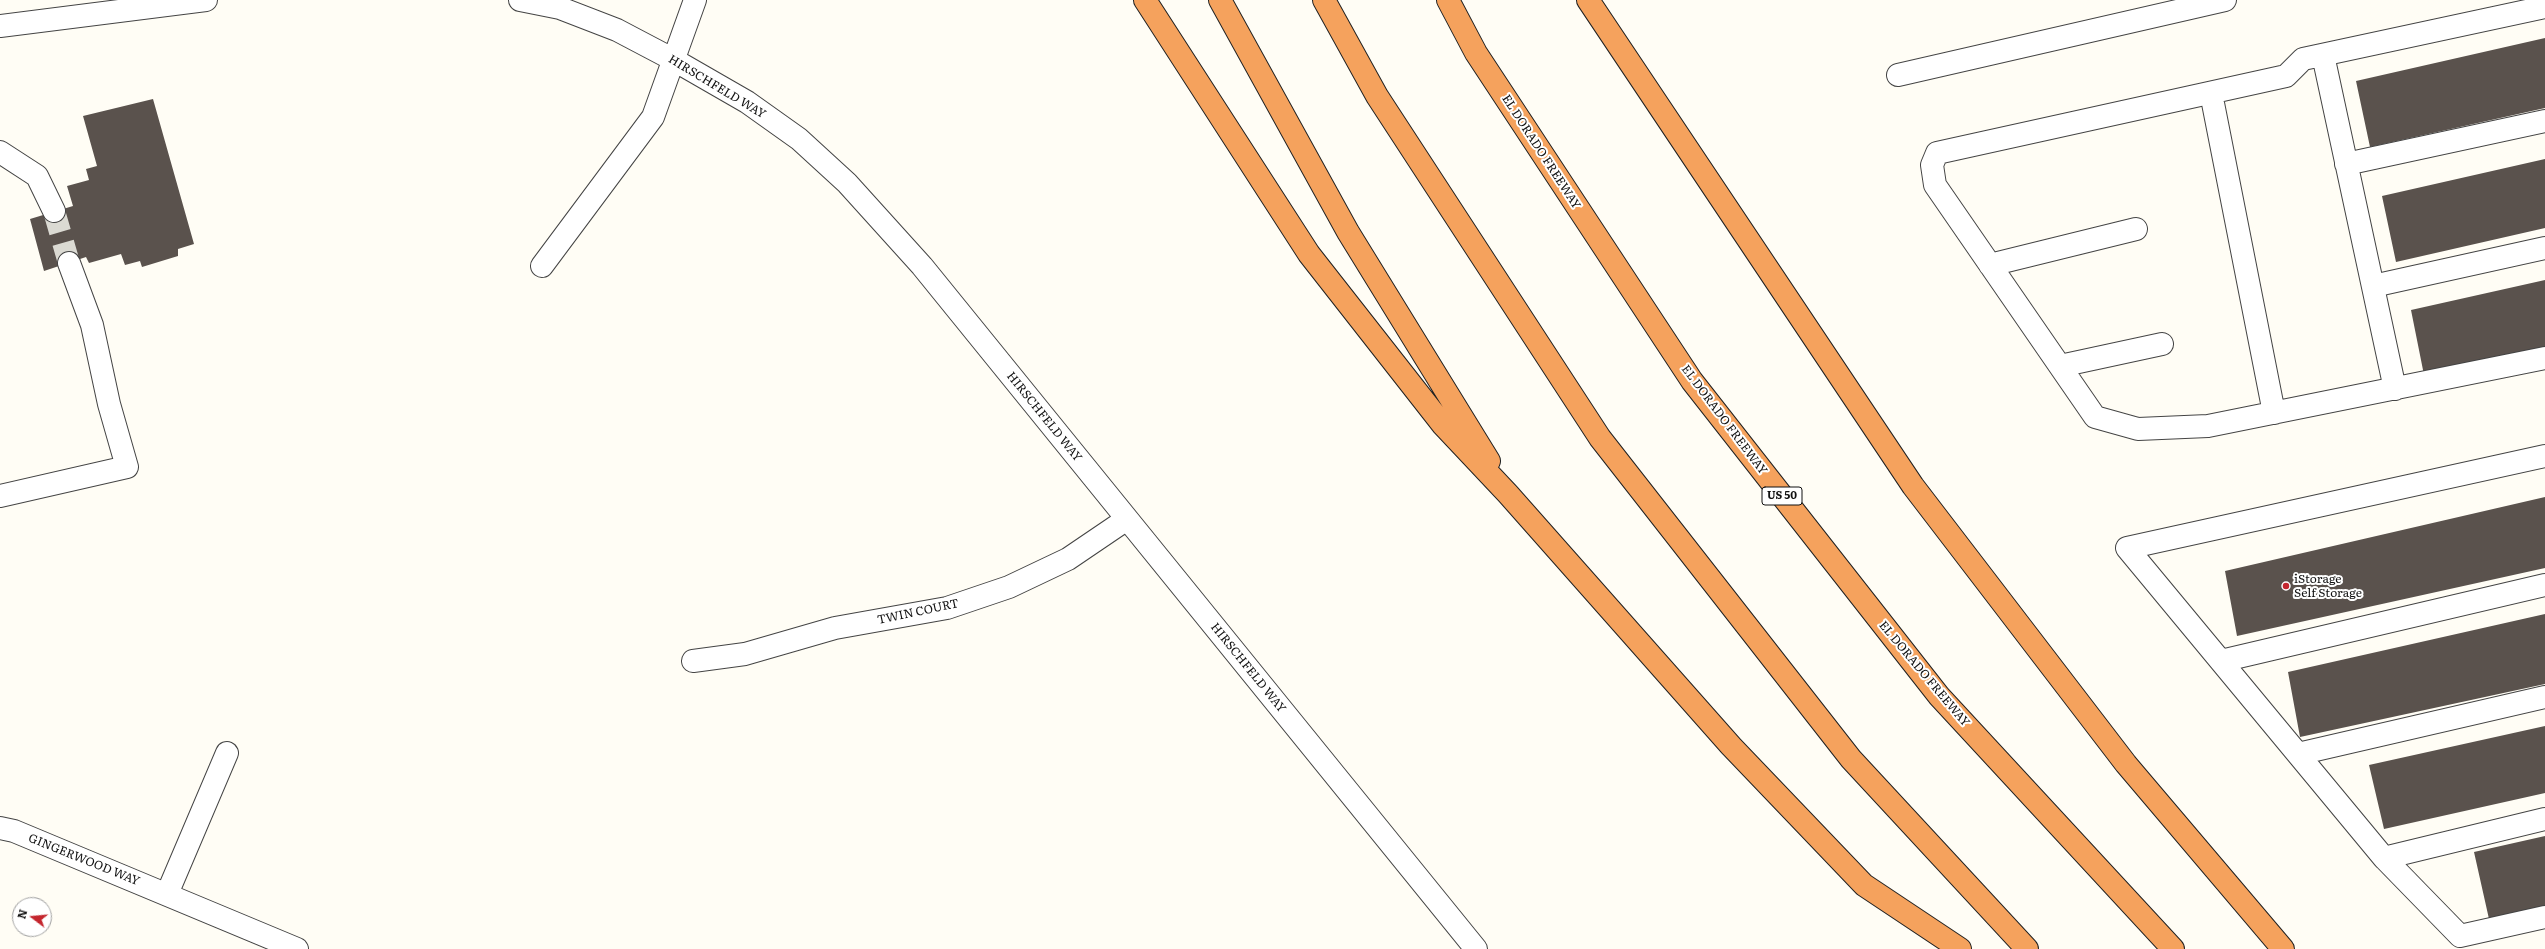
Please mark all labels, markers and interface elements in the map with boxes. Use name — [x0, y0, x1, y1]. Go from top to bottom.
street label: HIRSCHFELD WAY — [666, 52, 768, 122]
street label: EL DORADO FREEWAY — [1499, 92, 1583, 212]
street label: EL DORADO FREEWAY — [1678, 362, 1770, 478]
street label: HIRSCHFELD WAY — [1003, 369, 1085, 465]
road number: US 50 — [1762, 487, 1802, 505]
place label: iStorage Self Storage — [2294, 572, 2362, 600]
marker: iStorage Self Storage — [2281, 581, 2291, 591]
street label: TWIN COURT — [876, 596, 960, 628]
street label: EL DORADO FREEWAY — [1876, 618, 1972, 730]
street label: HIRSCHFELD WAY — [1207, 620, 1289, 716]
street label: GINGERWOOD WAY — [26, 831, 142, 889]
north arrow — [12, 897, 52, 937]
text: N — [12, 907, 30, 921]

